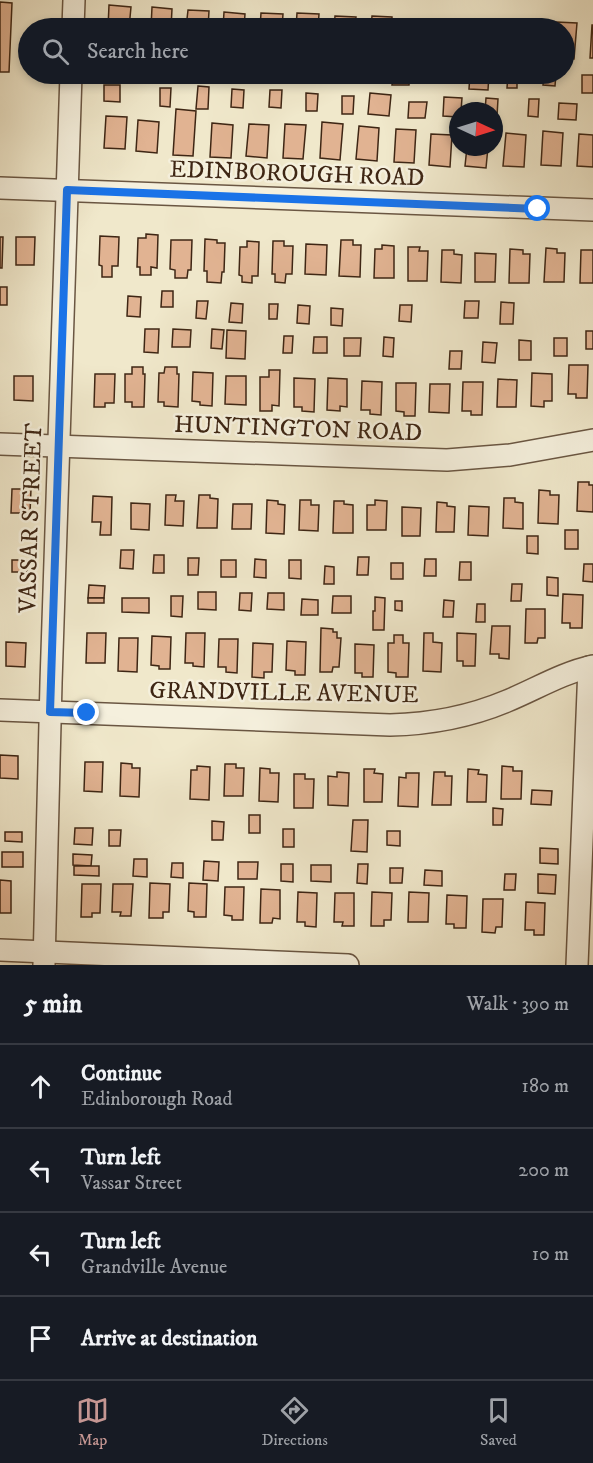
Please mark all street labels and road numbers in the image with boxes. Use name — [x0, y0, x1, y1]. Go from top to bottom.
street label: EDINBOROUGH ROAD — [169, 155, 425, 193]
street label: HUNTINGTON ROAD — [173, 410, 423, 448]
street label: VASSAR STREET — [13, 423, 49, 614]
street label: GRANDVILLE AVENUE — [149, 676, 419, 710]

